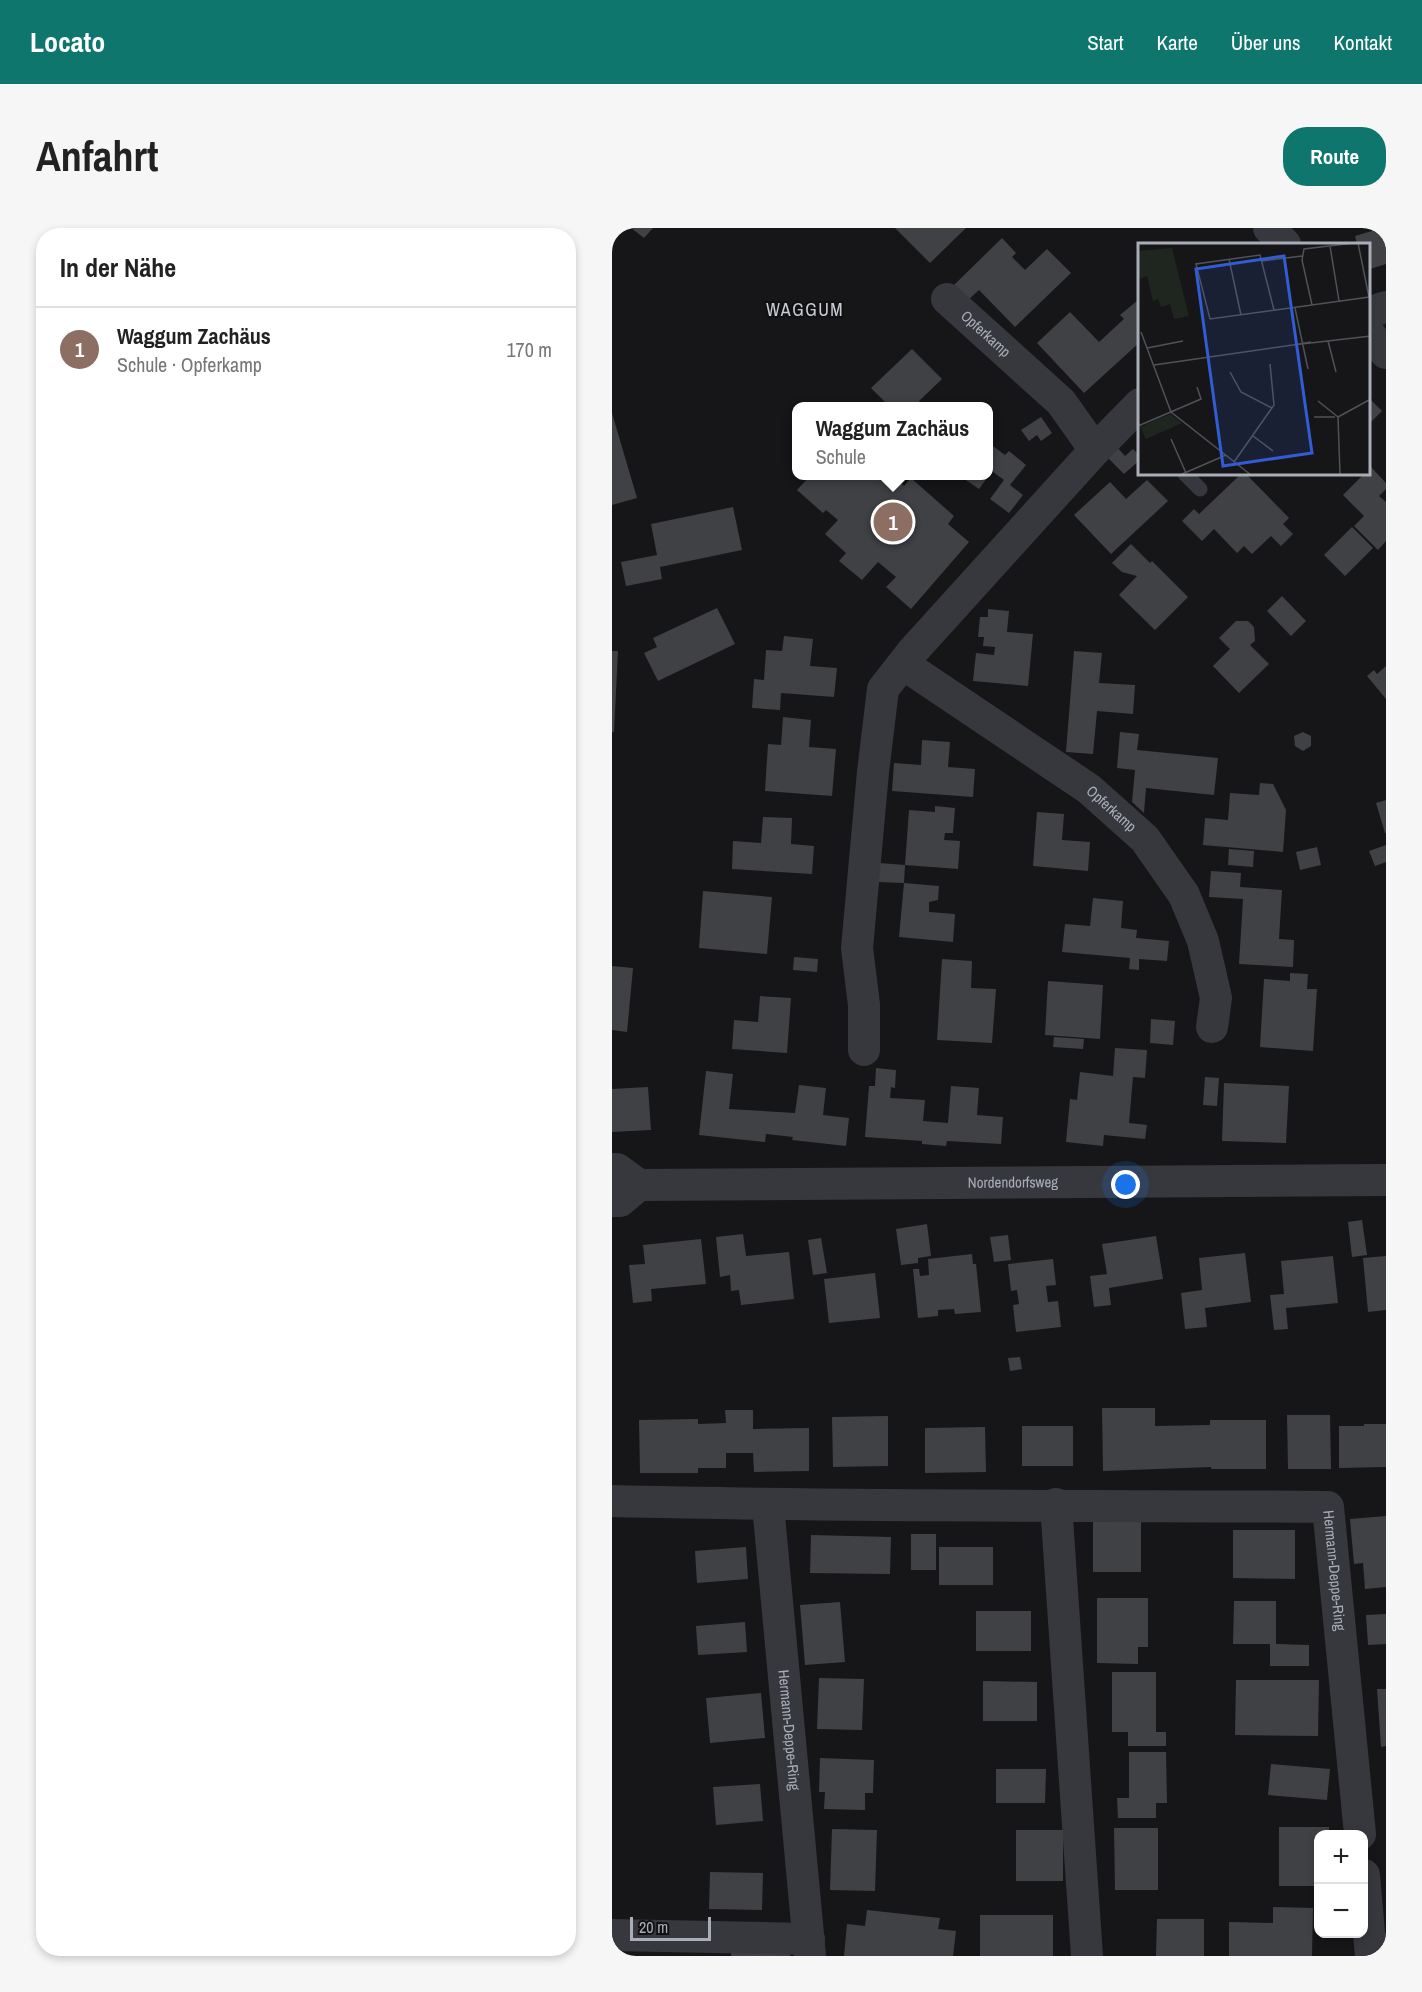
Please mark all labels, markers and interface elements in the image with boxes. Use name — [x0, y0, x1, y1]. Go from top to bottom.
text: Locato — [30, 23, 105, 61]
text: Start — [1087, 28, 1124, 57]
text: Karte — [1157, 28, 1198, 57]
text: Über uns — [1231, 28, 1301, 57]
text: Kontakt — [1334, 28, 1392, 57]
button: Route — [1283, 127, 1386, 186]
text: Anfahrt — [36, 128, 158, 184]
inset map — [1138, 243, 1371, 476]
text: In der Nähe — [60, 250, 176, 285]
district label: WAGGUM — [766, 297, 844, 322]
street label: Opferkamp — [956, 305, 1016, 362]
text: Waggum Zachäus — [117, 321, 271, 351]
text: 1 — [75, 336, 84, 363]
text: 170 m — [506, 336, 552, 363]
text: Schule · Opferkamp — [117, 351, 262, 378]
popup — [792, 402, 993, 480]
text: Waggum Zachäus — [816, 413, 969, 443]
text: Schule — [816, 443, 866, 470]
pin: 1 — [874, 500, 912, 544]
street label: Opferkamp — [1082, 780, 1141, 837]
your location — [1111, 1170, 1140, 1199]
street label: Nordendorfsweg — [968, 1171, 1058, 1193]
street label: Hermann-Deppe-Ring — [1318, 1509, 1351, 1632]
street label: Hermann-Deppe-Ring — [773, 1669, 806, 1791]
map controls — [1314, 1830, 1368, 1938]
button: + — [1314, 1830, 1368, 1884]
button: − — [1314, 1884, 1368, 1938]
scale bar — [630, 1914, 711, 1942]
text: 20 m — [639, 1916, 668, 1938]

